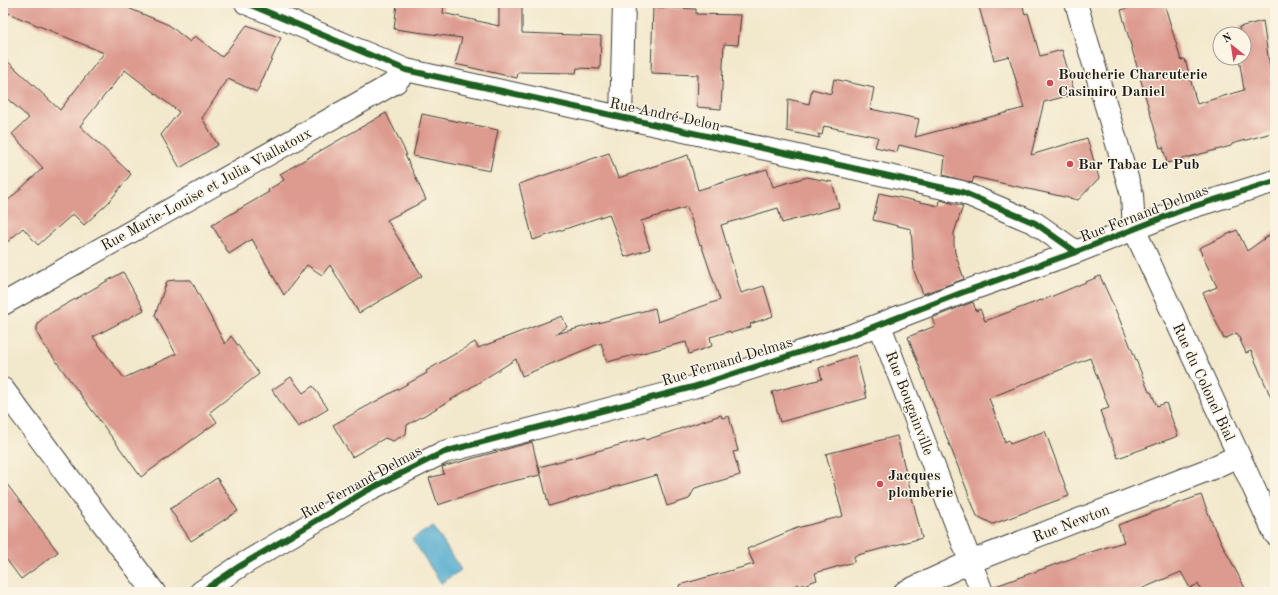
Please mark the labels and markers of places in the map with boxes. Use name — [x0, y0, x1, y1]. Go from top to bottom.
place label: Boucherie Charcuterie Casimiro Daniel — [1058, 68, 1207, 100]
marker: Boucherie Charcuterie Casimiro Daniel — [1045, 78, 1055, 88]
place label: Bar Tabac Le Pub — [1078, 158, 1199, 173]
marker: Bar Tabac Le Pub — [1065, 159, 1075, 169]
place label: Jacques plomberie — [888, 469, 953, 501]
marker: Jacques plomberie — [875, 479, 885, 489]

